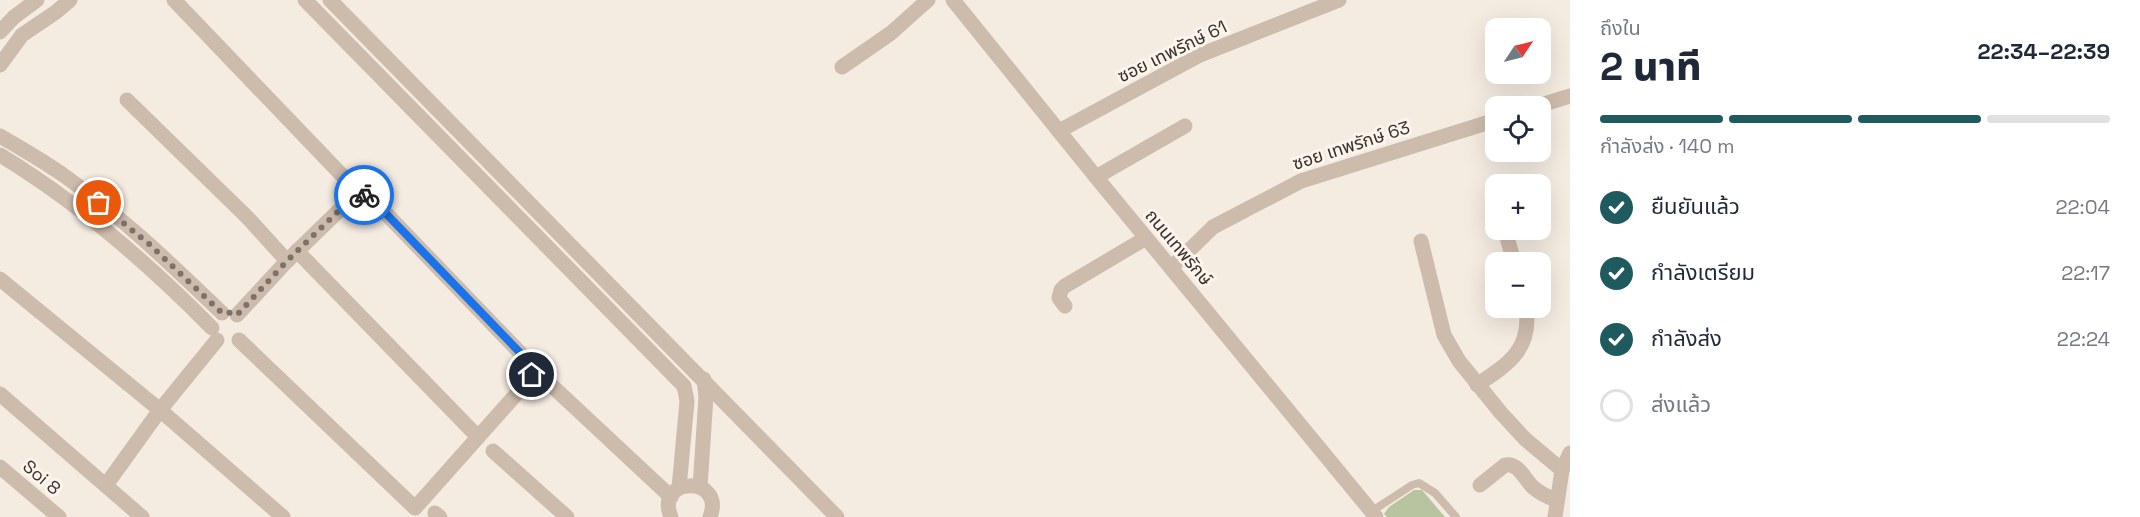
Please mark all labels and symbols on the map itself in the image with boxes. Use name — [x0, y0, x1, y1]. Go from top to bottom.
street label: ซอย เทพรักษ์ 61 — [1114, 15, 1230, 87]
north arrow — [1485, 18, 1551, 84]
street label: ซอย เทพรักษ์ 63 — [1289, 115, 1413, 175]
courier — [334, 165, 394, 225]
pin — [73, 177, 124, 228]
street label: ถนนเทพรักษ์ — [1140, 204, 1218, 290]
pin — [506, 349, 557, 400]
street label: Soi 8 — [18, 455, 66, 499]

